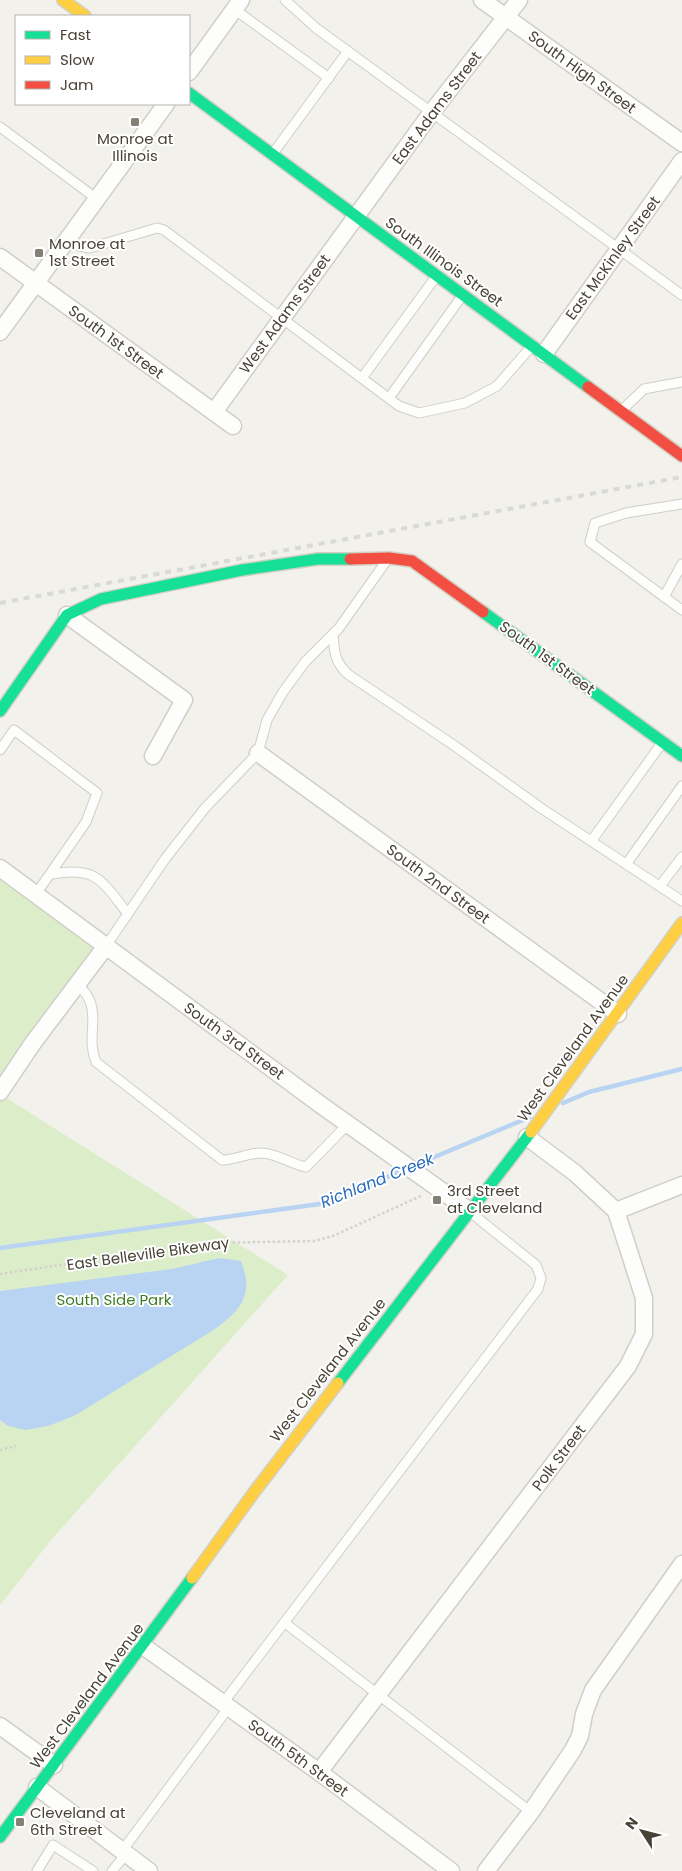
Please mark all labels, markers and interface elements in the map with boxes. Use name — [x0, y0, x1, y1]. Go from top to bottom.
legend — [15, 15, 190, 105]
text: Fast — [60, 24, 91, 45]
street label: South High Street — [524, 25, 641, 118]
street label: East Adams Street — [387, 47, 486, 169]
text: Slow — [60, 49, 95, 70]
text: Jam — [60, 74, 94, 95]
marker: Monroe at Illinois — [129, 116, 141, 128]
place label: Monroe at Illinois — [97, 128, 173, 166]
street label: East McKinley Street — [560, 191, 665, 324]
street label: South Illinois Street — [381, 212, 507, 311]
place label: Monroe at 1st Street — [49, 233, 125, 271]
marker: Monroe at 1st Street — [33, 247, 45, 259]
street label: West Adams Street — [234, 250, 335, 378]
street label: South 1st Street — [64, 300, 168, 383]
street label: South 1st Street — [495, 616, 599, 699]
street label: South 2nd Street — [382, 839, 494, 928]
street label: West Cleveland Avenue — [512, 970, 633, 1126]
street label: South 3rd Street — [180, 997, 289, 1084]
water label: Richland Creek — [317, 1147, 438, 1214]
place label: 3rd Street at Cleveland — [447, 1180, 542, 1218]
marker: 3rd Street at Cleveland — [431, 1194, 443, 1206]
street label: East Belleville Bikeway — [65, 1232, 231, 1275]
park label: South Side Park — [56, 1289, 172, 1310]
street label: West Cleveland Avenue — [265, 1293, 390, 1446]
street label: Polk Street — [527, 1420, 590, 1495]
street label: West Cleveland Avenue — [25, 1619, 148, 1773]
street label: South 5th Street — [244, 1714, 353, 1801]
place label: Cleveland at 6th Street — [30, 1802, 125, 1840]
north arrow — [617, 1806, 667, 1856]
text: N — [620, 1813, 643, 1833]
marker: Cleveland at 6th Street — [14, 1816, 26, 1828]

